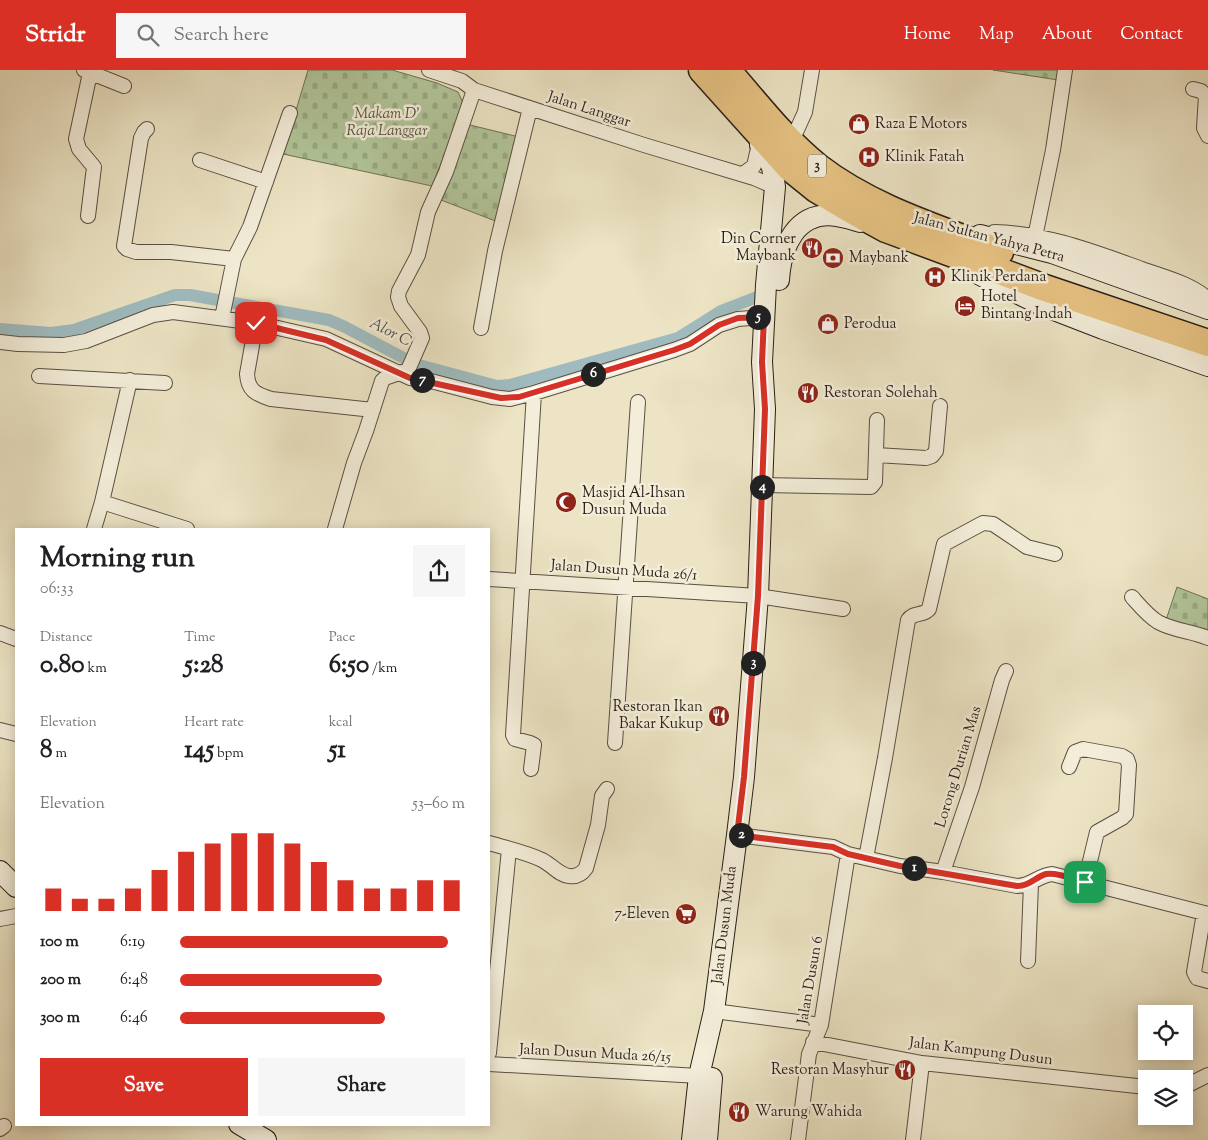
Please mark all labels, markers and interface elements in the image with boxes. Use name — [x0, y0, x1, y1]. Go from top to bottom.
search box — [116, 13, 466, 58]
text: Stridr — [25, 18, 86, 52]
icon: search — [134, 21, 162, 49]
text: Search here — [174, 22, 269, 49]
text: Home — [904, 22, 951, 48]
text: Map — [979, 22, 1014, 48]
text: About — [1042, 22, 1092, 48]
text: Contact — [1120, 22, 1183, 48]
street label: Jalan Langgar — [544, 86, 633, 133]
park label: Makam D' Raja Langgar — [347, 104, 428, 142]
shop icon: Raza E Motors — [847, 112, 871, 136]
place label: Raza E Motors — [875, 114, 967, 135]
hospital icon: Klinik Fatah — [857, 145, 881, 169]
place label: Klinik Fatah — [885, 147, 965, 168]
road number: 3 — [808, 154, 826, 178]
street label: Jalan Sultan Yahya Petra — [910, 207, 1067, 268]
place label: Din Corner Maybank — [721, 229, 796, 267]
restaurant icon: Din Corner Maybank — [800, 236, 824, 260]
bank icon: Maybank — [821, 246, 845, 270]
place label: Maybank — [849, 248, 909, 269]
hospital icon: Klinik Perdana — [923, 265, 947, 289]
place label: Klinik Perdana — [951, 267, 1046, 288]
place label: Hotel Bintang Indah — [981, 287, 1073, 325]
hotel icon: Hotel Bintang Indah — [953, 294, 977, 318]
pin — [235, 302, 277, 344]
pin: 5 — [746, 304, 770, 330]
text: 5 — [756, 307, 761, 327]
icon: check — [242, 309, 270, 337]
shop icon: Perodua — [816, 312, 840, 336]
water label: Alor C — [365, 313, 415, 353]
place label: Perodua — [844, 314, 897, 335]
pin: 6 — [580, 362, 606, 386]
text: 6 — [590, 364, 597, 384]
pin: 7 — [410, 368, 434, 392]
text: 7 — [419, 370, 426, 390]
restaurant icon: Restoran Solehah — [796, 381, 820, 405]
place label: Restoran Solehah — [824, 383, 938, 404]
pin: 4 — [750, 474, 774, 500]
text: 4 — [759, 477, 766, 497]
place label: Masjid Al-Ihsan Dusun Muda — [582, 483, 686, 521]
mosque icon: Masjid Al-Ihsan Dusun Muda — [554, 490, 578, 514]
text: Morning run — [40, 539, 195, 579]
button: share — [413, 545, 465, 597]
street label: Jalan Dusun Muda 26/1 — [549, 555, 698, 587]
text: 06:33 — [40, 578, 73, 601]
text: Distance — [40, 628, 93, 648]
text: Time — [184, 628, 215, 648]
text: Pace — [329, 628, 355, 648]
text: 0.80 — [40, 648, 85, 684]
text: 5:28 — [184, 648, 224, 684]
text: 6:50 — [329, 648, 369, 684]
pin: 3 — [740, 650, 766, 676]
text: 3 — [751, 653, 756, 673]
text: km — [85, 659, 107, 679]
text: /km — [369, 659, 397, 679]
place label: Restoran Ikan Bakar Kukup — [613, 697, 703, 735]
street label: Lorong Durian Mas — [930, 703, 988, 830]
restaurant icon: Restoran Ikan Bakar Kukup — [707, 704, 731, 728]
text: Elevation — [40, 713, 97, 733]
text: Heart rate — [184, 713, 244, 733]
text: kcal — [329, 713, 353, 733]
text: 8 — [40, 733, 53, 769]
text: 145 — [184, 733, 214, 769]
text: 51 — [329, 733, 346, 769]
text: m — [53, 744, 67, 764]
text: bpm — [214, 744, 244, 764]
text: Elevation — [40, 793, 105, 816]
text: 53–60 m — [412, 793, 465, 816]
pin: 2 — [728, 822, 754, 848]
text: 2 — [738, 825, 745, 845]
pin: 1 — [902, 856, 926, 880]
text: 1 — [912, 858, 917, 878]
pin — [1064, 861, 1106, 903]
street label: Jalan Dusun Muda — [707, 865, 743, 986]
icon: arrive — [1071, 868, 1099, 896]
supermarket icon: 7-Eleven — [674, 902, 698, 926]
place label: 7-Eleven — [615, 904, 670, 925]
text: 100 m — [40, 931, 79, 954]
text: 6:19 — [120, 931, 145, 954]
street label: Jalan Dusun 6 — [793, 934, 829, 1027]
text: 200 m — [40, 969, 81, 992]
text: 6:48 — [120, 969, 148, 992]
map controls — [1138, 1005, 1193, 1125]
button: locate — [1138, 1005, 1193, 1060]
text: 300 m — [40, 1007, 80, 1030]
text: 6:46 — [120, 1007, 148, 1030]
street label: Jalan Kampung Dusun — [907, 1033, 1054, 1071]
street label: Jalan Dusun Muda 26/15 — [518, 1039, 671, 1068]
button: Save — [40, 1058, 248, 1116]
button: Share — [258, 1058, 465, 1116]
restaurant icon: Restoran Masyhur — [893, 1058, 917, 1082]
place label: Restoran Masyhur — [771, 1060, 889, 1081]
button: layers — [1138, 1070, 1193, 1125]
restaurant icon: Warung Wahida — [727, 1100, 751, 1124]
place label: Warung Wahida — [755, 1102, 862, 1123]

